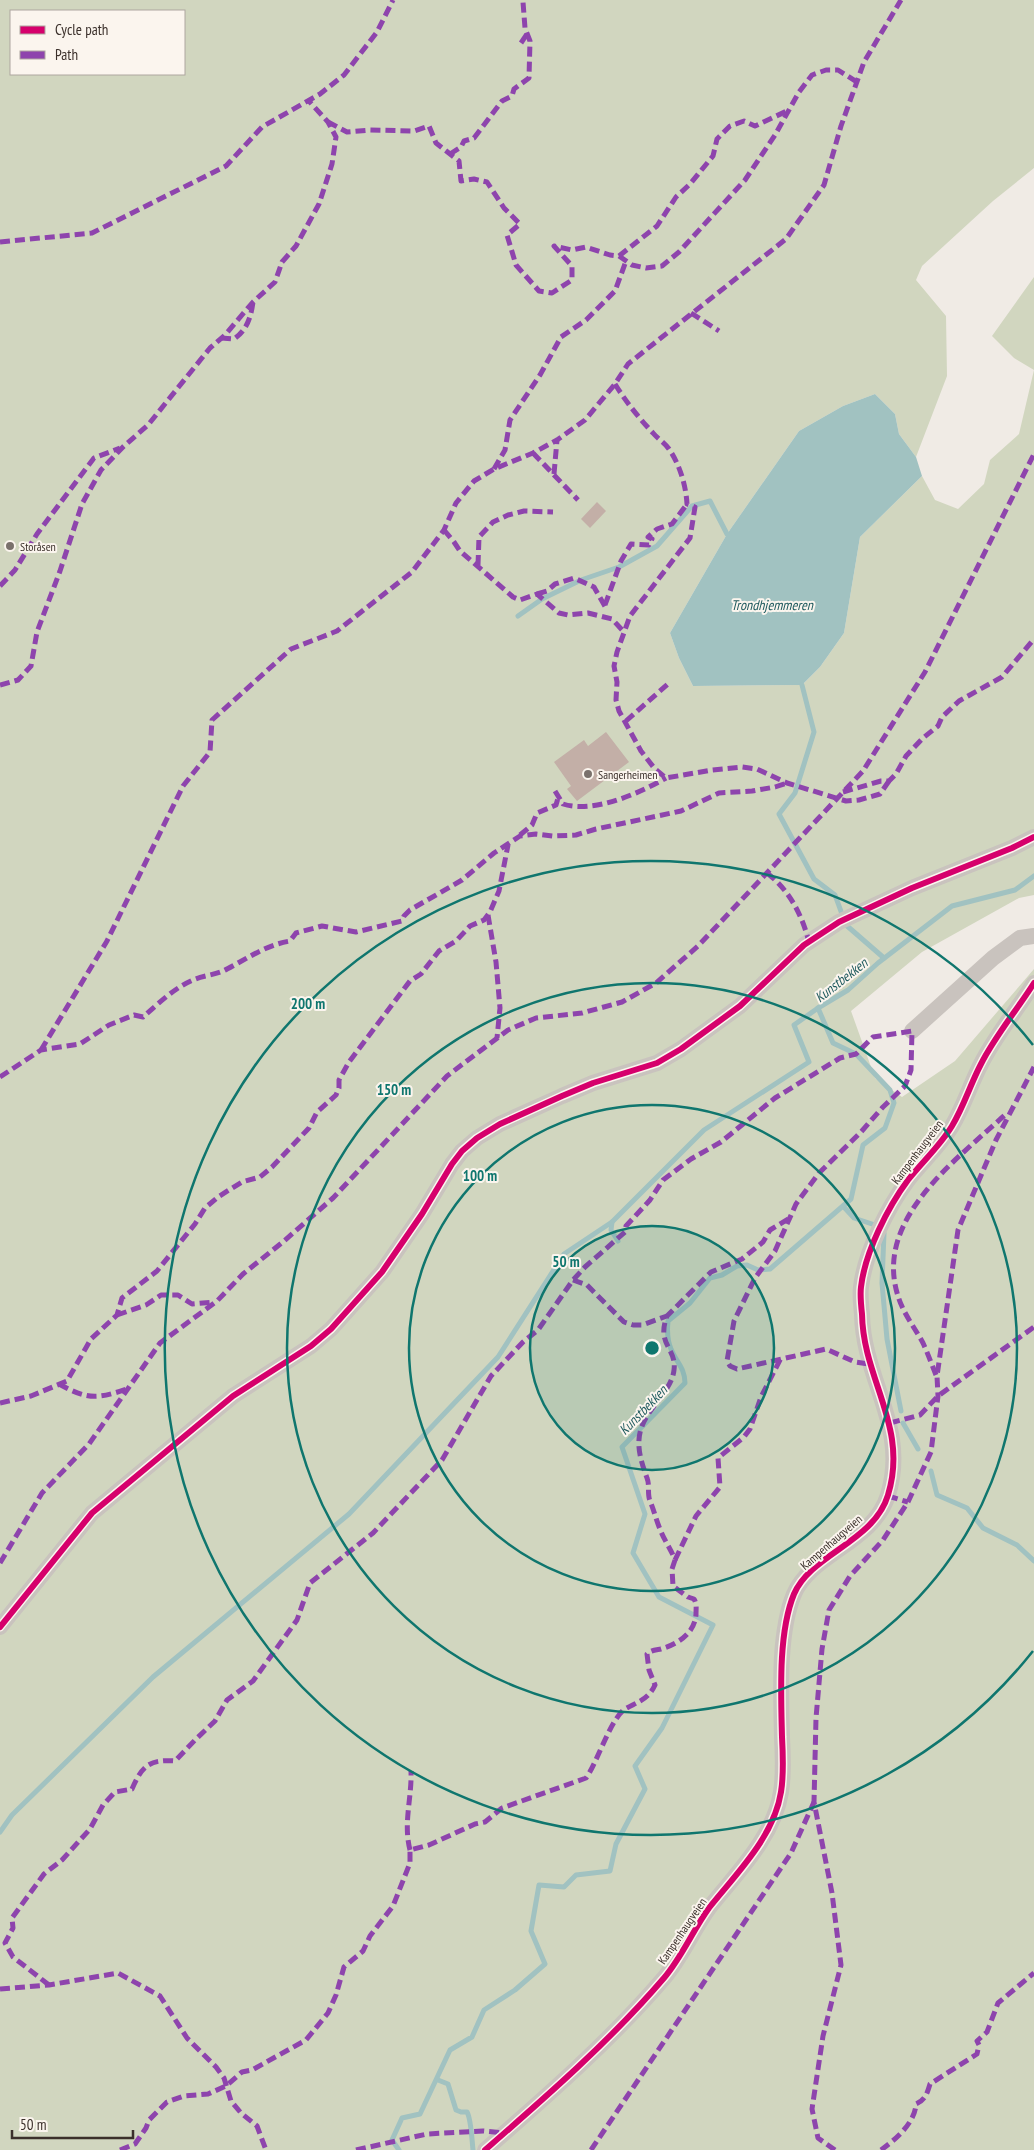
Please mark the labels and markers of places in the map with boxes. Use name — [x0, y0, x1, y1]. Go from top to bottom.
place label: Storåsen — [20, 539, 56, 554]
marker: Storåsen — [4, 540, 16, 552]
place label: Sangerheimen — [598, 767, 658, 782]
marker: Sangerheimen — [582, 768, 594, 780]
centre of rings — [643, 1339, 661, 1357]

